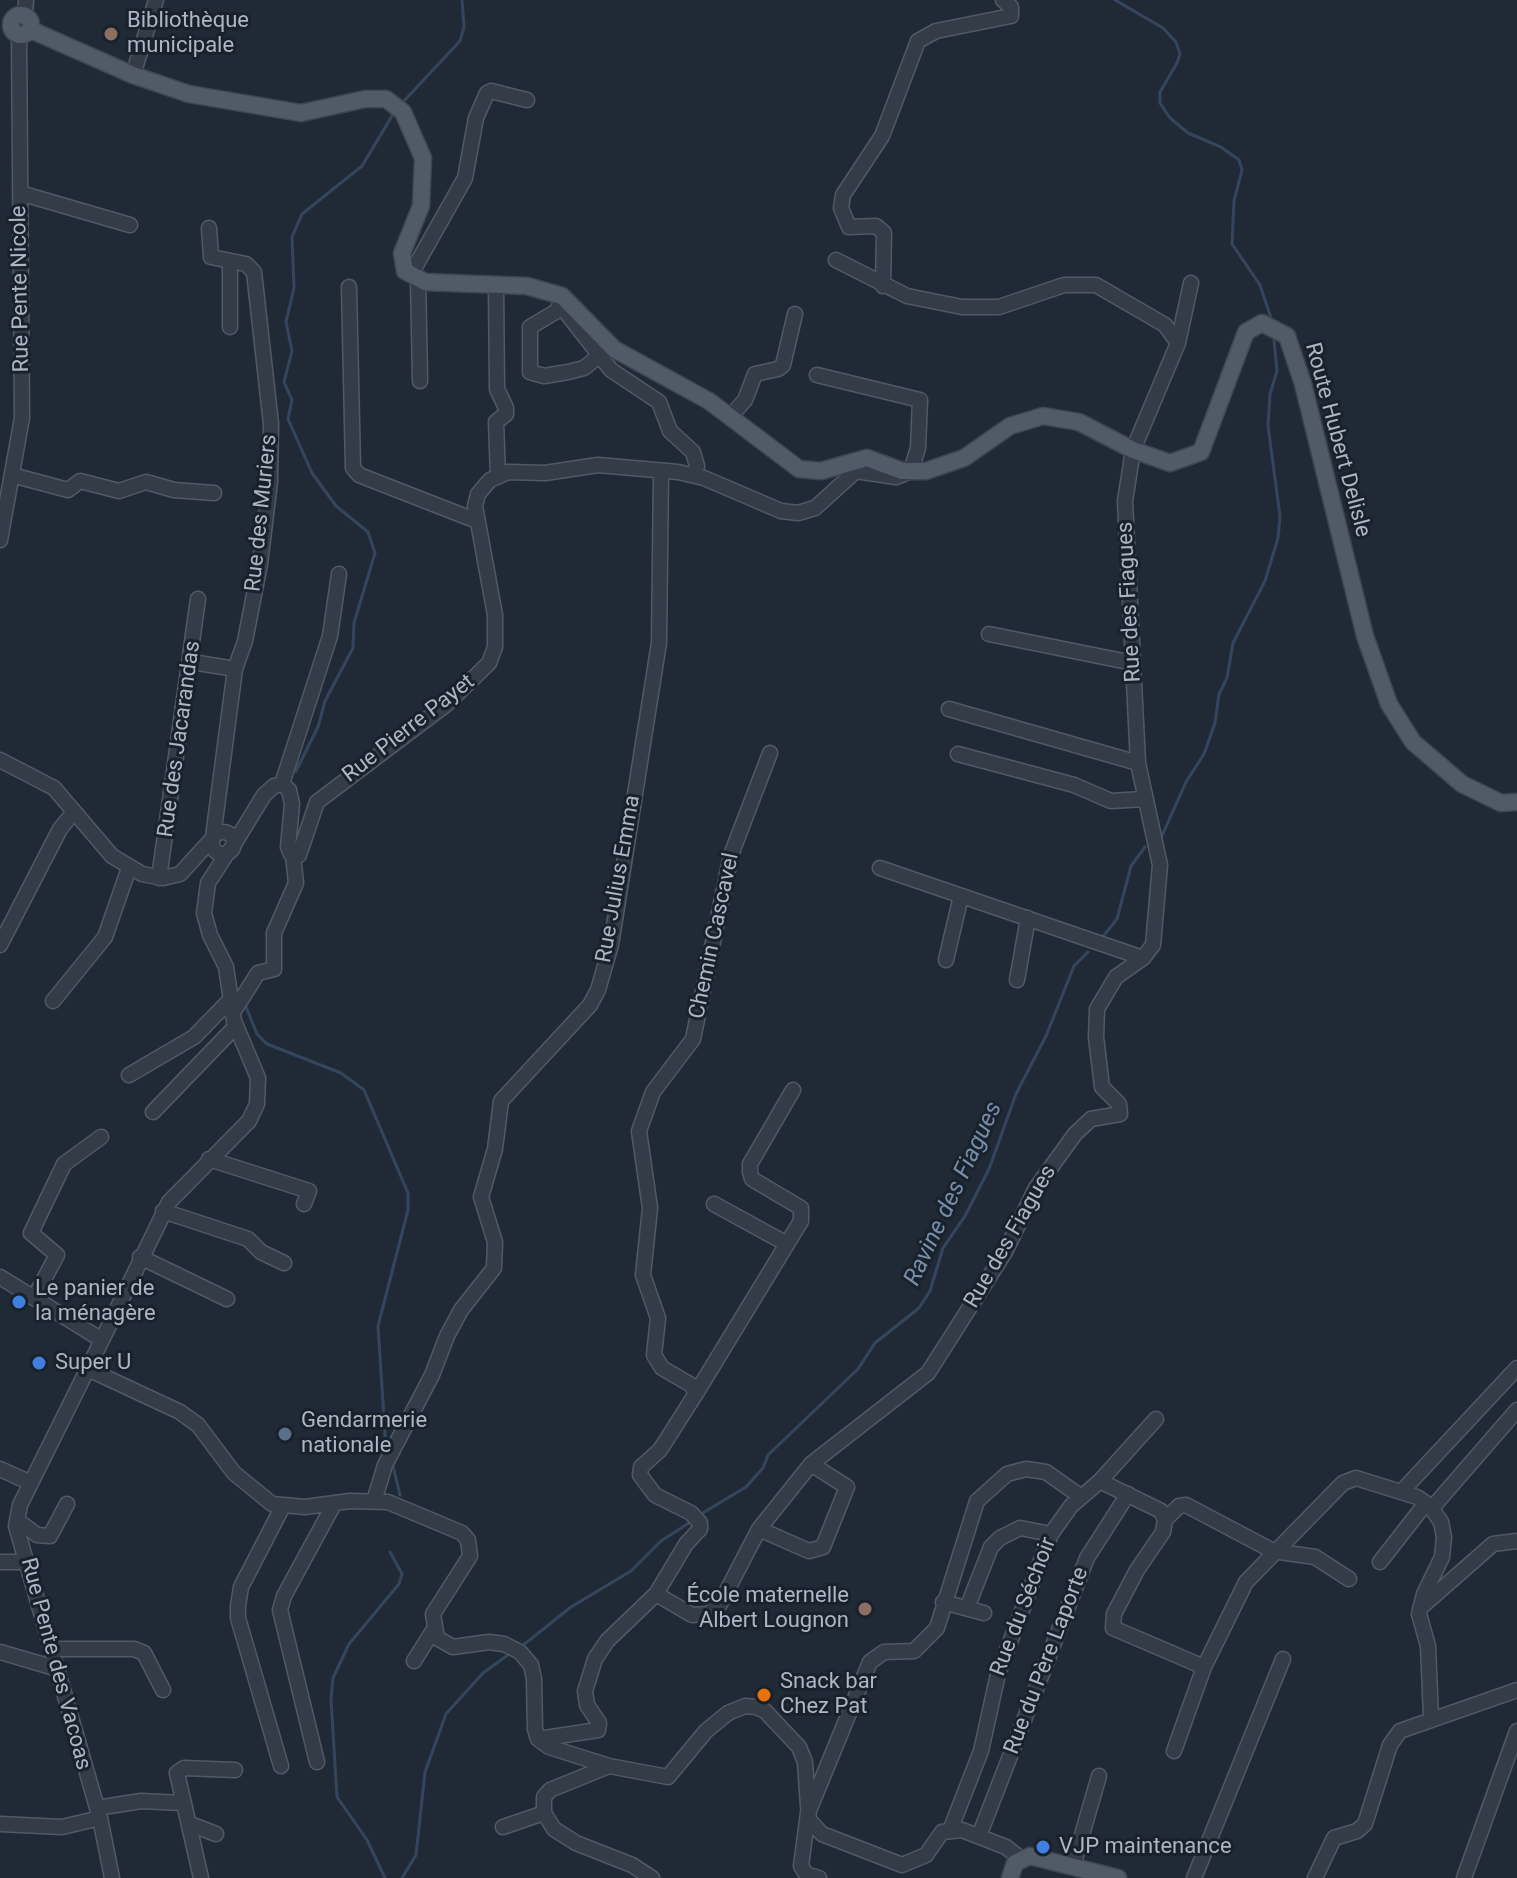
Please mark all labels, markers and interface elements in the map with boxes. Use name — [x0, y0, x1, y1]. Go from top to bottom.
place label: Bibliothèque municipale — [127, 8, 249, 60]
marker: Bibliothèque municipale — [102, 25, 120, 43]
street label: Rue Pente Nicole — [6, 205, 36, 373]
street label: Route Hubert Delisle — [1298, 340, 1376, 540]
street label: Rue des Muriers — [241, 433, 283, 593]
street label: Rue des Fiagues — [1113, 521, 1147, 683]
street label: Rue des Jacarandas — [153, 639, 207, 839]
street label: Rue Pierre Payet — [338, 669, 480, 789]
street label: Rue Julius Emma — [591, 793, 647, 965]
street label: Chemin Cascavel — [685, 851, 745, 1021]
water label: Ravine des Fiagues — [899, 1097, 1009, 1291]
street label: Rue des Fiagues — [959, 1161, 1063, 1313]
place label: Le panier de la ménagère — [35, 1276, 156, 1328]
marker: Le panier de la ménagère — [10, 1293, 28, 1311]
place label: Super U — [55, 1350, 131, 1376]
marker: Super U — [30, 1354, 48, 1372]
place label: Gendarmerie nationale — [301, 1408, 427, 1460]
marker: Gendarmerie nationale — [276, 1425, 294, 1443]
street label: Rue du Séchoir — [985, 1534, 1063, 1680]
street label: Rue Pente des Vacoas — [14, 1555, 96, 1773]
street label: Rue du Père Laporte — [999, 1564, 1095, 1758]
place label: École maternelle Albert Lougnon — [686, 1583, 849, 1634]
marker: École maternelle Albert Lougnon — [856, 1600, 874, 1618]
place label: Snack bar Chez Pat — [780, 1669, 877, 1720]
marker: Snack bar Chez Pat — [755, 1686, 773, 1704]
place label: VJP maintenance — [1059, 1834, 1232, 1860]
marker: VJP maintenance — [1034, 1838, 1052, 1856]

